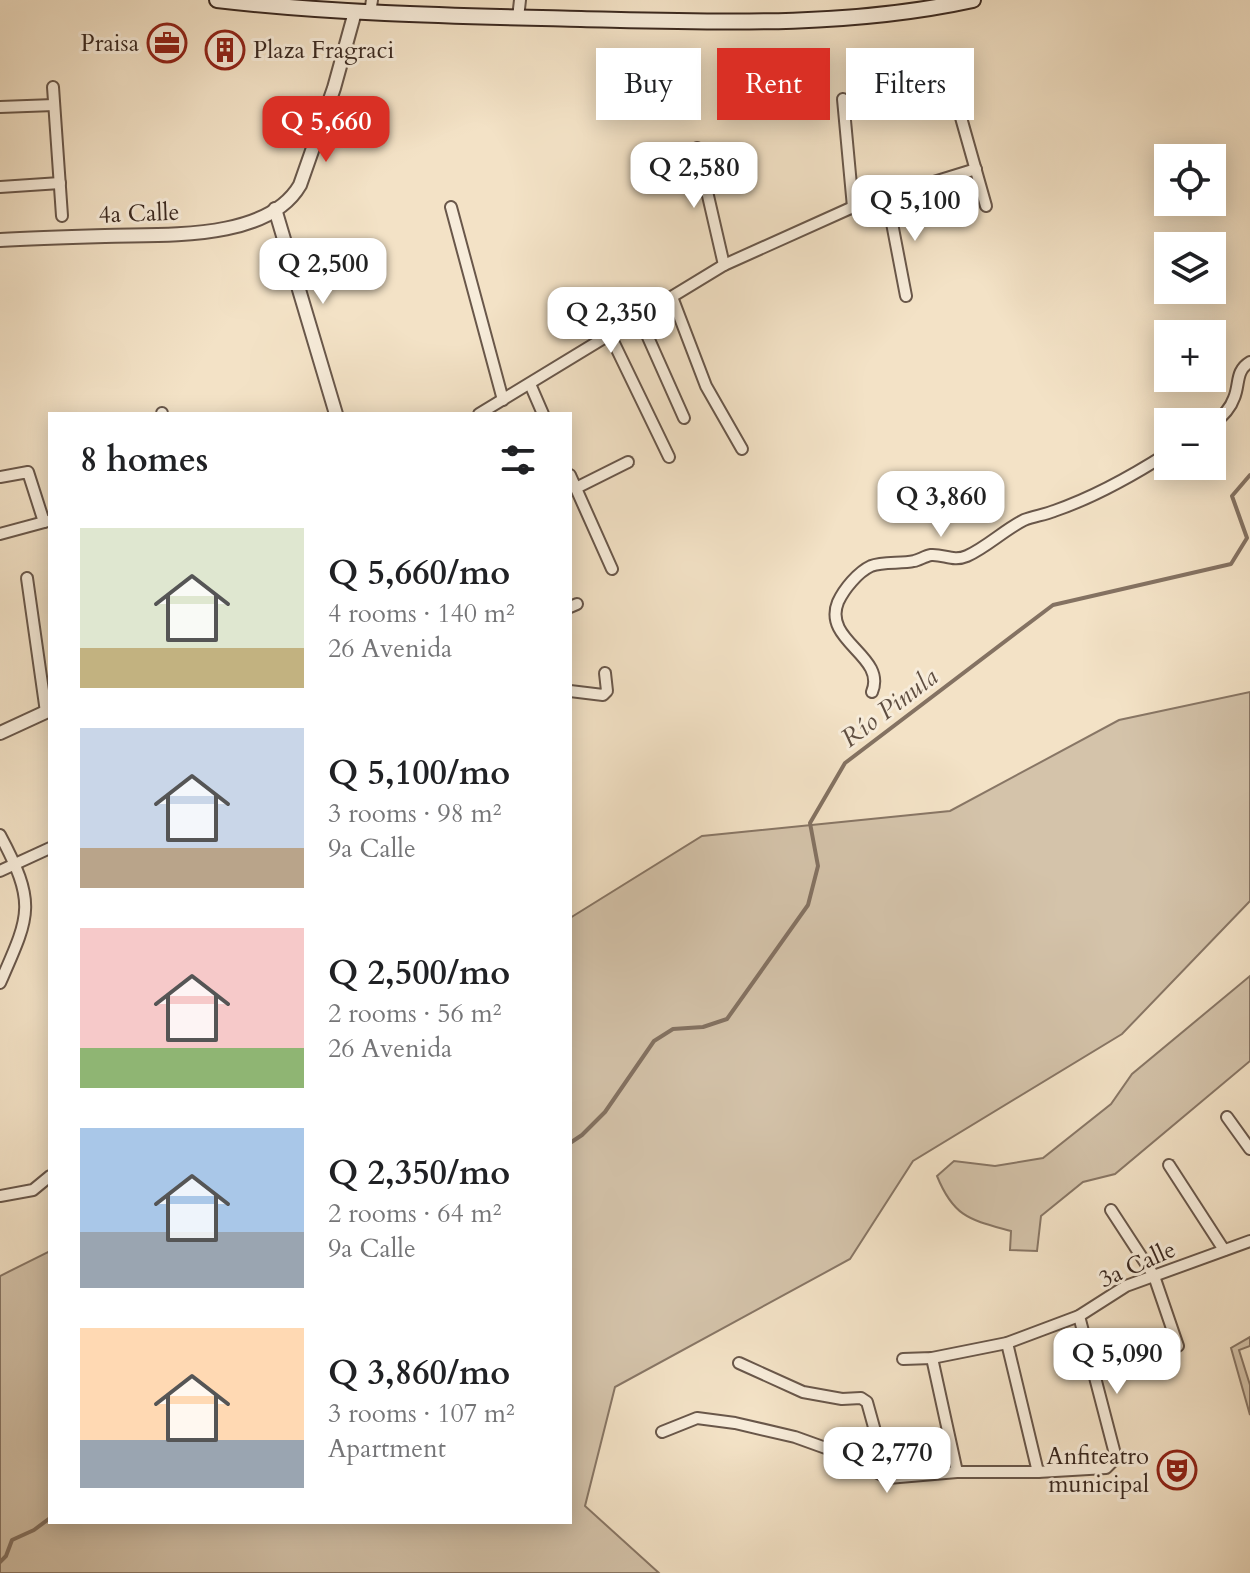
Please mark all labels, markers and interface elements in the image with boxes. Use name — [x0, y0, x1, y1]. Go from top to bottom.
office icon: Praisa — [146, 22, 188, 64]
place label: Praisa — [81, 27, 140, 60]
building icon: Plaza Fragraci — [204, 29, 246, 71]
place label: Plaza Fragraci — [253, 34, 395, 67]
chip: Buy — [596, 48, 701, 120]
chip: Rent — [717, 48, 830, 120]
chip: Filters — [846, 48, 974, 120]
pin: Q 5,660 — [252, 96, 400, 164]
text: Q 5,660 — [281, 104, 372, 139]
pin: Q 2,580 — [620, 142, 768, 210]
map controls — [1154, 144, 1226, 480]
button: locate — [1154, 144, 1226, 216]
text: Q 2,580 — [649, 150, 740, 185]
pin: Q 5,100 — [841, 175, 989, 243]
text: Q 5,100 — [870, 183, 961, 218]
street label: 4a Calle — [98, 196, 180, 231]
button: layers — [1154, 232, 1226, 304]
pin: Q 2,500 — [249, 238, 397, 306]
text: Q 2,500 — [278, 246, 369, 281]
pin: Q 2,350 — [537, 287, 685, 355]
text: Q 2,350 — [566, 295, 657, 330]
button: + — [1154, 320, 1226, 392]
button: − — [1154, 408, 1226, 480]
text: 8 homes — [80, 437, 208, 483]
icon: filters — [496, 438, 540, 482]
pin: Q 3,860 — [867, 471, 1015, 539]
text: Q 3,860 — [896, 479, 987, 514]
text: Q 5,660/mo — [328, 550, 510, 596]
icon: home — [144, 560, 240, 656]
text: 4 rooms · 140 m² — [328, 596, 515, 631]
text: 26 Avenida — [328, 631, 452, 666]
water label: Río Pinula — [834, 659, 945, 755]
text: Q 5,100/mo — [328, 750, 510, 796]
icon: home — [144, 760, 240, 856]
text: 3 rooms · 98 m² — [328, 796, 501, 831]
text: 9a Calle — [328, 831, 416, 866]
text: Q 2,500/mo — [328, 950, 510, 996]
icon: home — [144, 960, 240, 1056]
text: 2 rooms · 56 m² — [328, 996, 501, 1031]
text: 26 Avenida — [328, 1031, 452, 1066]
text: Q 2,350/mo — [328, 1150, 510, 1196]
icon: home — [144, 1160, 240, 1256]
text: 2 rooms · 64 m² — [328, 1196, 501, 1231]
text: 9a Calle — [328, 1231, 416, 1266]
street label: 3a Calle — [1094, 1233, 1181, 1296]
pin: Q 5,090 — [1043, 1328, 1191, 1396]
text: Q 5,090 — [1072, 1336, 1163, 1371]
text: Q 3,860/mo — [328, 1350, 510, 1396]
icon: home — [144, 1360, 240, 1456]
text: 3 rooms · 107 m² — [328, 1396, 515, 1431]
pin: Q 2,770 — [813, 1427, 961, 1495]
text: Apartment — [328, 1431, 446, 1466]
text: Q 2,770 — [842, 1435, 933, 1470]
place label: Anfiteatro municipal — [1047, 1440, 1149, 1501]
theatre icon: Anfiteatro municipal — [1156, 1449, 1198, 1491]

